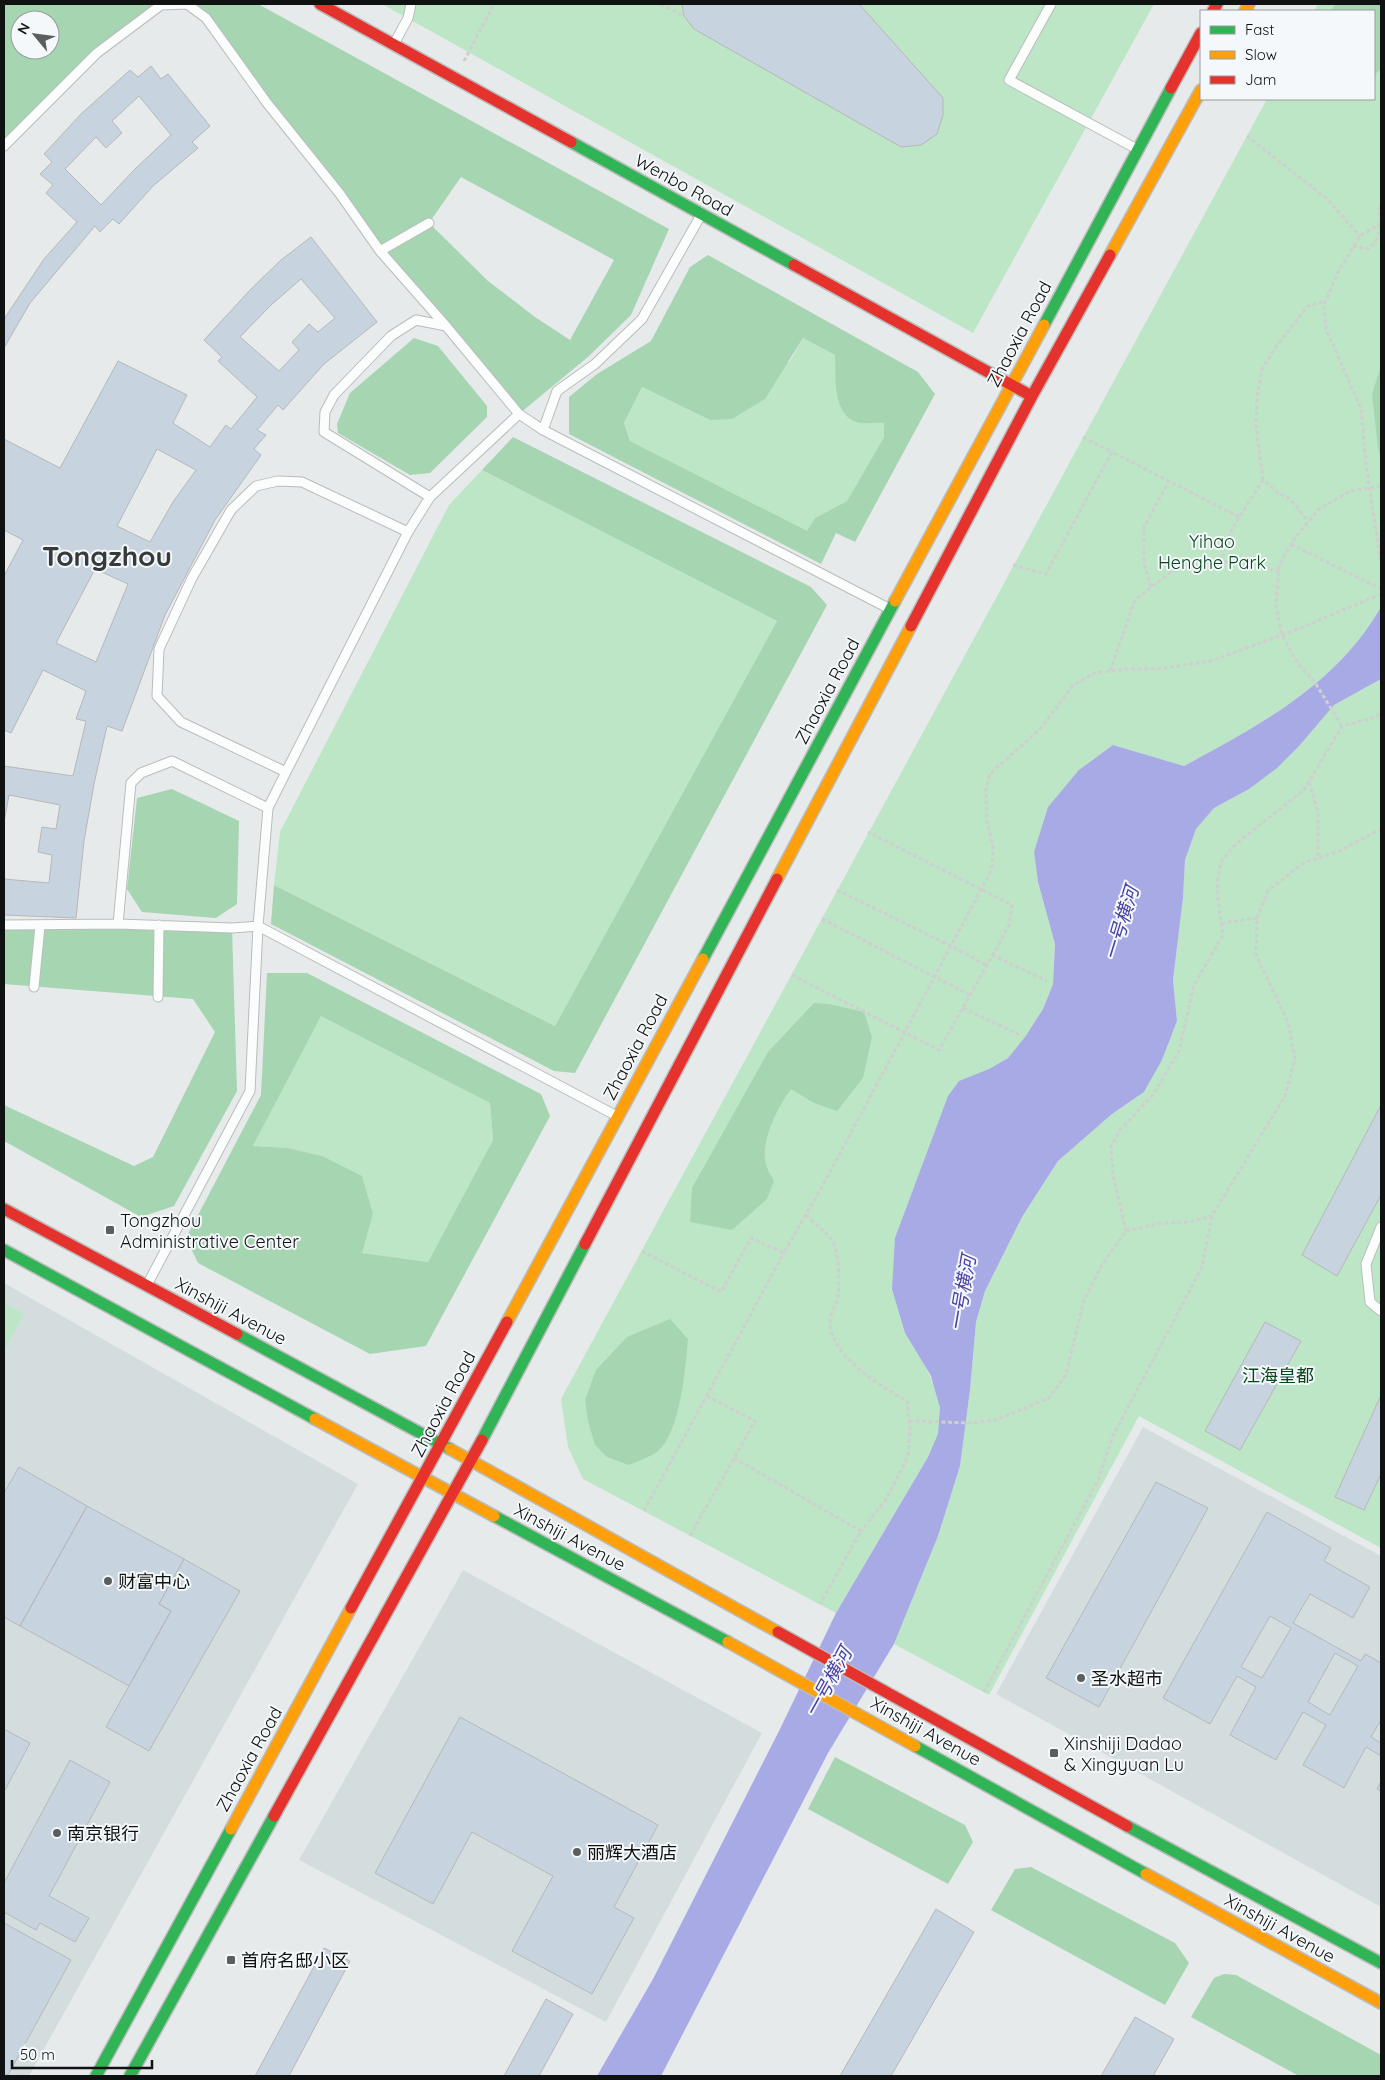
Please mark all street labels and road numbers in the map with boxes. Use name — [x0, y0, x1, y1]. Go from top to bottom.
street label: Wenbo Road — [631, 149, 737, 221]
street label: Zhaoxia Road — [982, 277, 1056, 391]
street label: Zhaoxia Road — [790, 634, 864, 748]
street label: Zhaoxia Road — [598, 990, 672, 1104]
street label: Xinshiji Avenue — [171, 1272, 291, 1350]
street label: Zhaoxia Road — [406, 1347, 480, 1461]
street label: Xinshiji Avenue — [510, 1498, 630, 1576]
street label: Xinshiji Avenue — [867, 1691, 985, 1771]
street label: Zhaoxia Road — [211, 1703, 287, 1815]
street label: Xinshiji Avenue — [1221, 1888, 1339, 1968]

